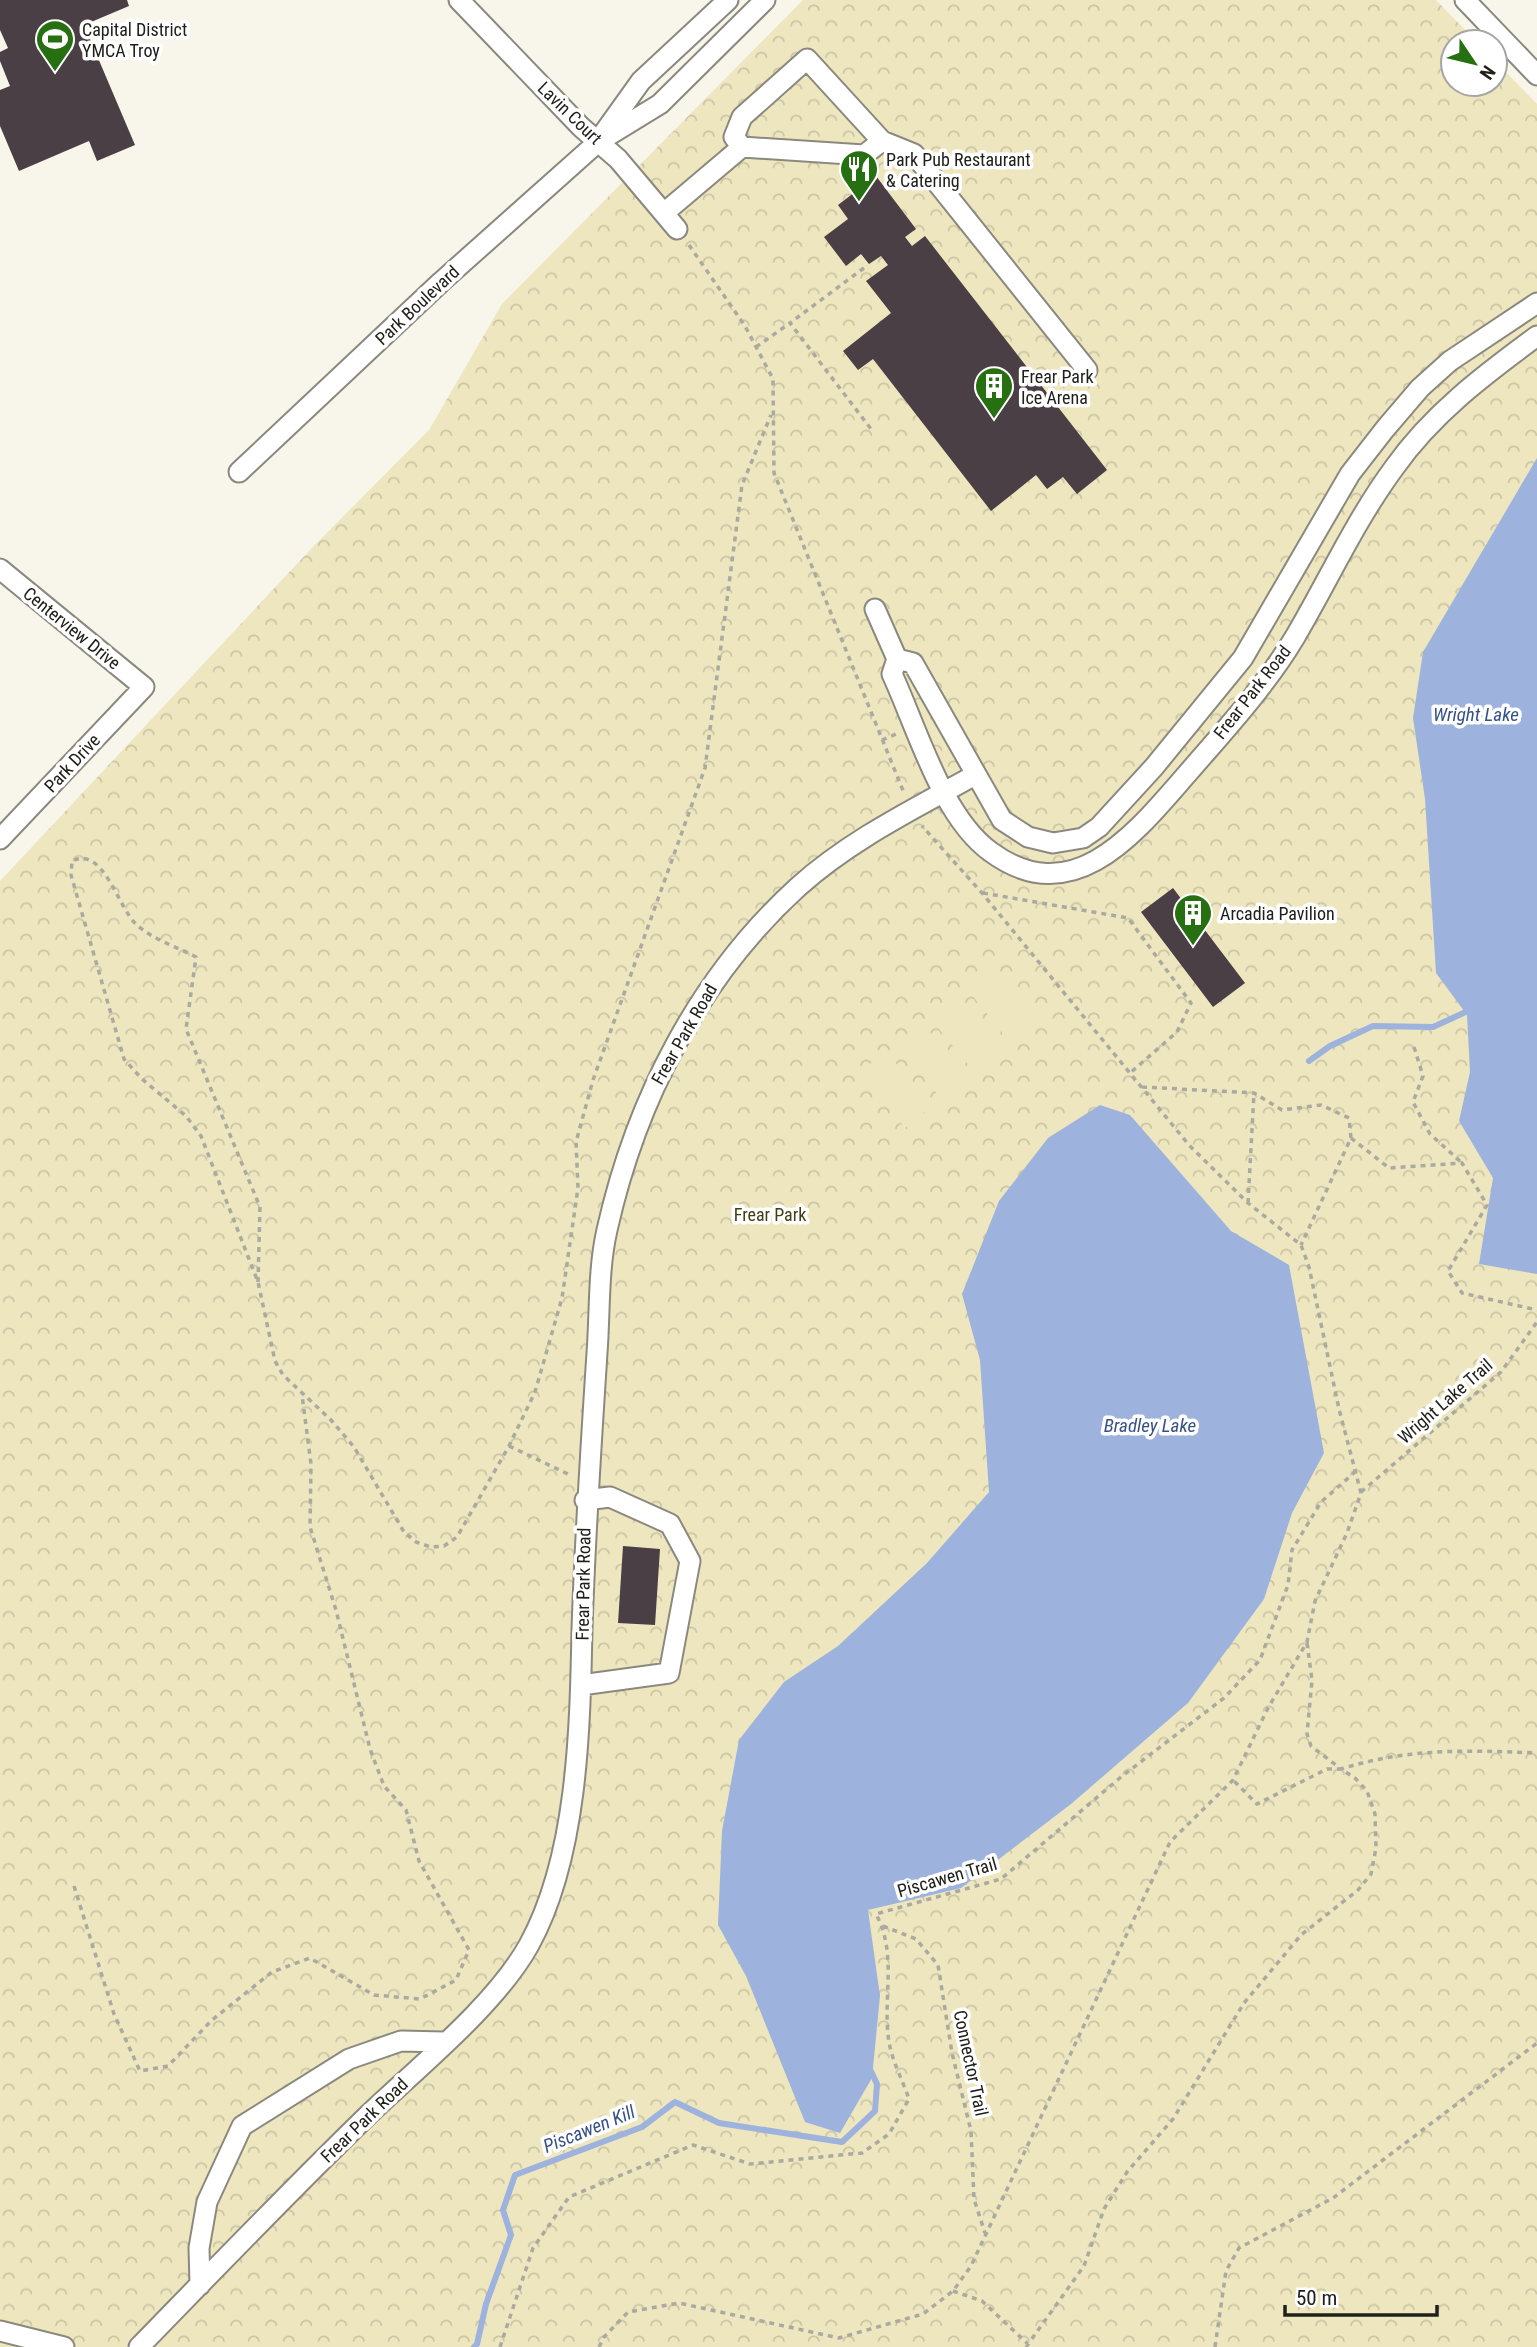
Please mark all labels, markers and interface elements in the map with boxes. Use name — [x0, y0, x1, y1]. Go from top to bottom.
sports icon: Capital District YMCA Troy — [34, 18, 76, 73]
place label: Capital District YMCA Troy — [82, 19, 187, 61]
north arrow — [1439, 28, 1509, 98]
text: N — [1475, 61, 1500, 84]
street label: Lavin Court — [534, 77, 606, 149]
restaurant icon: Park Pub Restaurant & Catering — [838, 148, 880, 203]
place label: Park Pub Restaurant & Catering — [886, 149, 1031, 191]
street label: Park Boulevard — [371, 261, 463, 349]
building icon: Frear Park Ice Arena — [973, 365, 1015, 420]
place label: Frear Park Ice Arena — [1021, 366, 1094, 408]
street label: Centerview Drive — [19, 582, 125, 674]
street label: Frear Park Road — [1209, 641, 1295, 743]
water label: Wright Lake — [1433, 703, 1519, 726]
street label: Park Drive — [40, 729, 104, 797]
building icon: Arcadia Pavilion — [1172, 892, 1214, 947]
place label: Arcadia Pavilion — [1220, 903, 1335, 924]
street label: Frear Park Road — [647, 980, 721, 1088]
park label: Frear Park — [734, 1204, 806, 1225]
street label: Wright Lake Trail — [1393, 1354, 1497, 1448]
water label: Bradley Lake — [1104, 1414, 1196, 1437]
street label: Frear Park Road — [572, 1527, 594, 1641]
street label: Piscawen Trail — [895, 1853, 999, 1901]
street label: Connector Trail — [950, 2008, 992, 2118]
street label: Frear Park Road — [316, 2073, 412, 2167]
water label: Piscawen Kill — [540, 2100, 639, 2158]
scale bar — [1285, 2274, 1437, 2318]
text: 50 m — [1296, 2286, 1337, 2310]

